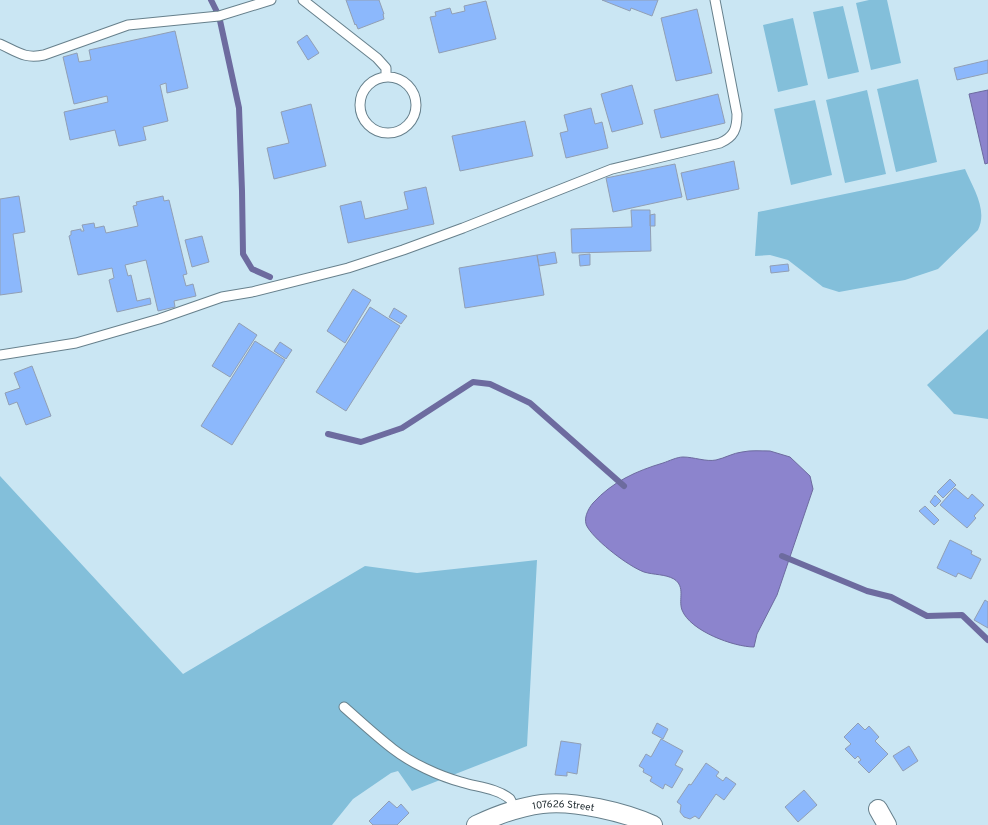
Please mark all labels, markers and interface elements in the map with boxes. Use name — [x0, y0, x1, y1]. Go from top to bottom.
street label: 107626 Street — [531, 798, 596, 815]

